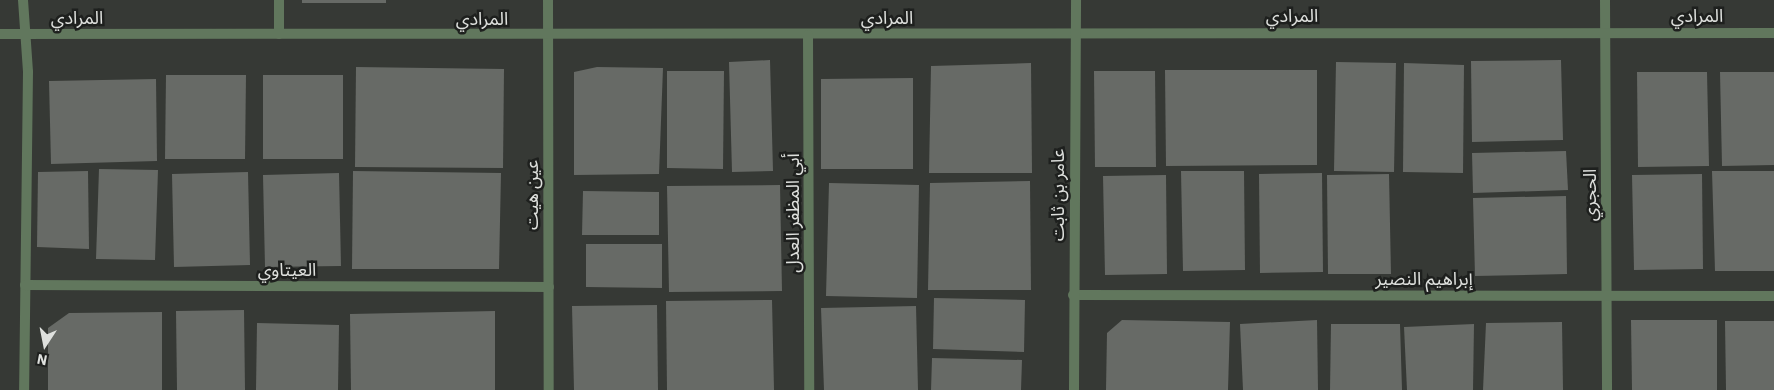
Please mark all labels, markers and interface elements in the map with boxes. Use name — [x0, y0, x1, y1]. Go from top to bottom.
street label: المرادي — [1266, 5, 1318, 27]
street label: المرادي — [1671, 5, 1723, 27]
street label: المرادي — [51, 7, 103, 29]
street label: المرادي — [861, 7, 913, 29]
street label: المرادي — [456, 8, 508, 30]
street label: عامر بن ثابت — [1047, 149, 1069, 241]
street label: أبي المظفر العدل — [782, 153, 804, 273]
street label: عين هيت — [521, 160, 543, 230]
street label: الحجري — [1579, 169, 1601, 221]
street label: العيتاوي — [258, 259, 316, 281]
street label: إبراهيم النصير — [1375, 268, 1473, 290]
north arrow — [20, 320, 70, 370]
text: N — [35, 350, 49, 370]

